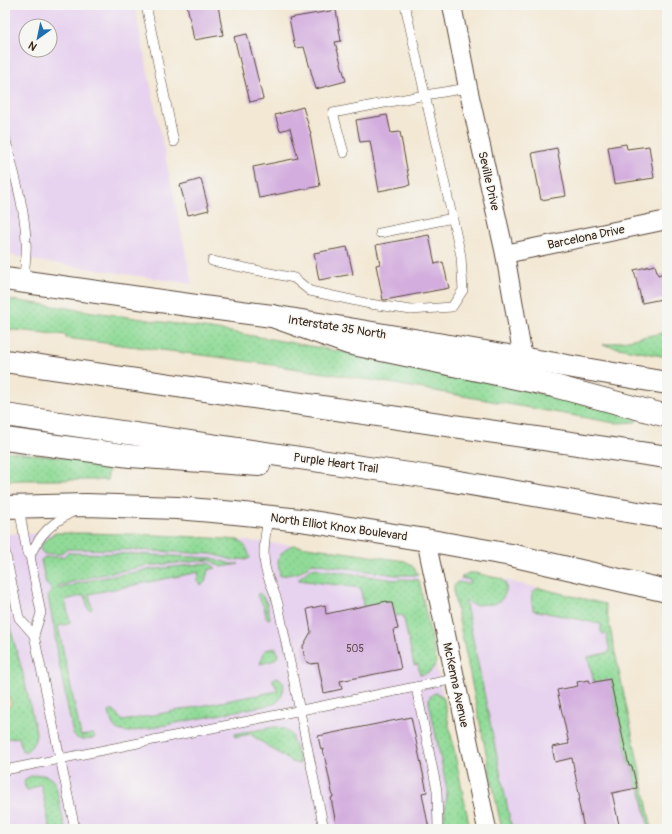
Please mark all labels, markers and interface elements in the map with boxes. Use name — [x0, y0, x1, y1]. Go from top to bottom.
north arrow — [18, 18, 58, 58]
text: N — [26, 38, 39, 53]
street label: Seville Drive — [474, 150, 503, 212]
street label: Barcelona Drive — [546, 222, 626, 253]
street label: Interstate 35 North — [287, 312, 387, 343]
street label: Purple Heart Trail — [293, 450, 379, 477]
street label: North Elliot Knox Boulevard — [270, 510, 408, 545]
street label: McKenna Avenue — [439, 641, 472, 729]
house number: 505 — [346, 643, 364, 655]

